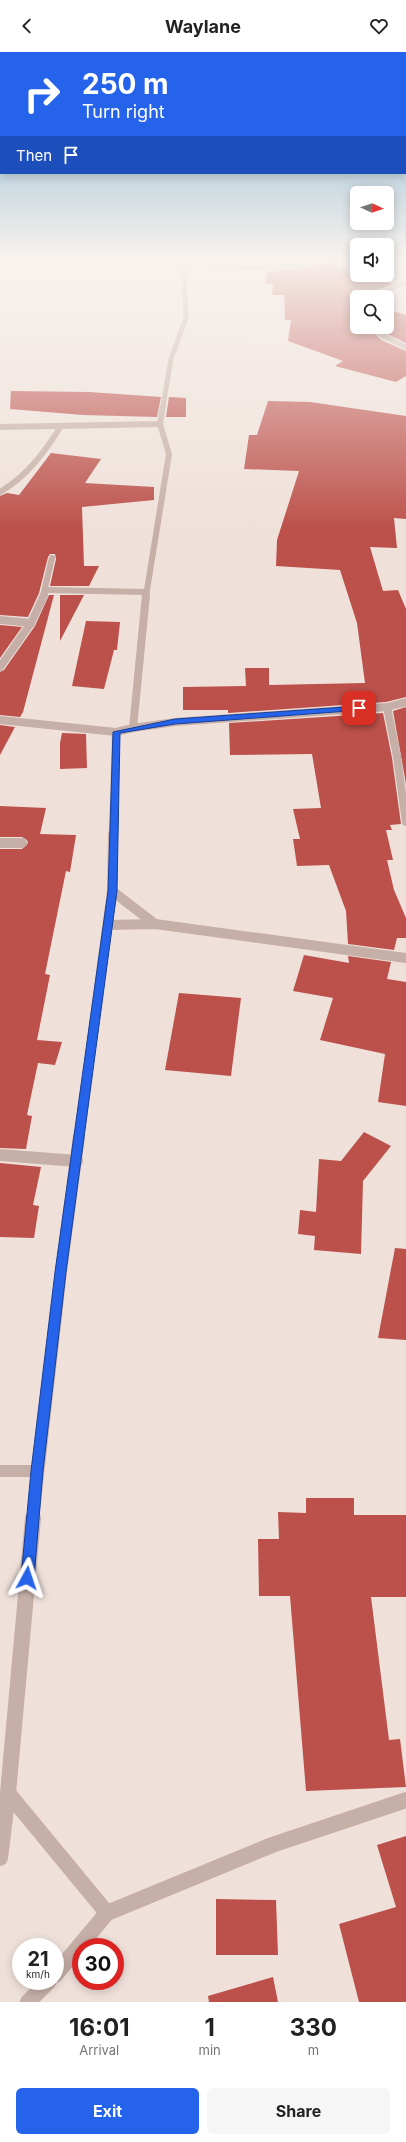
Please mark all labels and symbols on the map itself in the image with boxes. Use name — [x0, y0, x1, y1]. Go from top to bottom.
north arrow — [350, 186, 394, 230]
pin — [342, 691, 376, 725]
position arrow — [6, 1557, 48, 1599]
speed limit sign: 30 — [72, 1938, 124, 1990]

